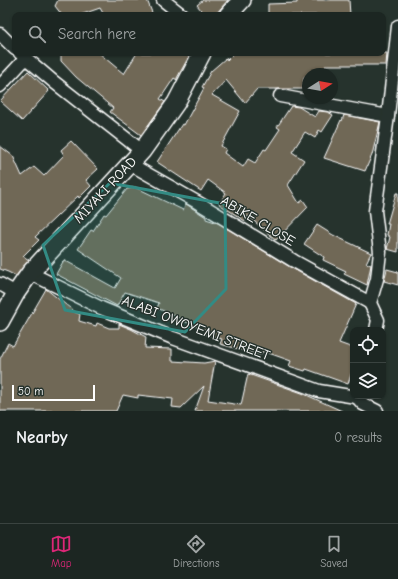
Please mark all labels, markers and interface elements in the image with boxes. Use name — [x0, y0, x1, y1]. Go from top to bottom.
search box — [12, 12, 386, 56]
icon: search — [26, 23, 48, 45]
text: Search here — [58, 25, 136, 43]
north arrow — [302, 68, 338, 104]
street label: MIYAKI ROAD — [70, 153, 140, 227]
street label: ABIKE CLOSE — [218, 192, 298, 250]
street label: ALABI OWOYEMI STREET — [120, 292, 273, 364]
map controls — [350, 327, 386, 399]
button: locate — [350, 327, 386, 363]
button: layers — [350, 363, 386, 399]
scale bar — [12, 383, 95, 402]
text: 50 m — [18, 385, 43, 398]
text: Nearby — [16, 428, 67, 447]
text: 0 results — [334, 430, 382, 445]
tab: Map — [50, 533, 72, 570]
tab: Directions — [173, 533, 220, 570]
tab: Saved — [320, 533, 348, 570]

